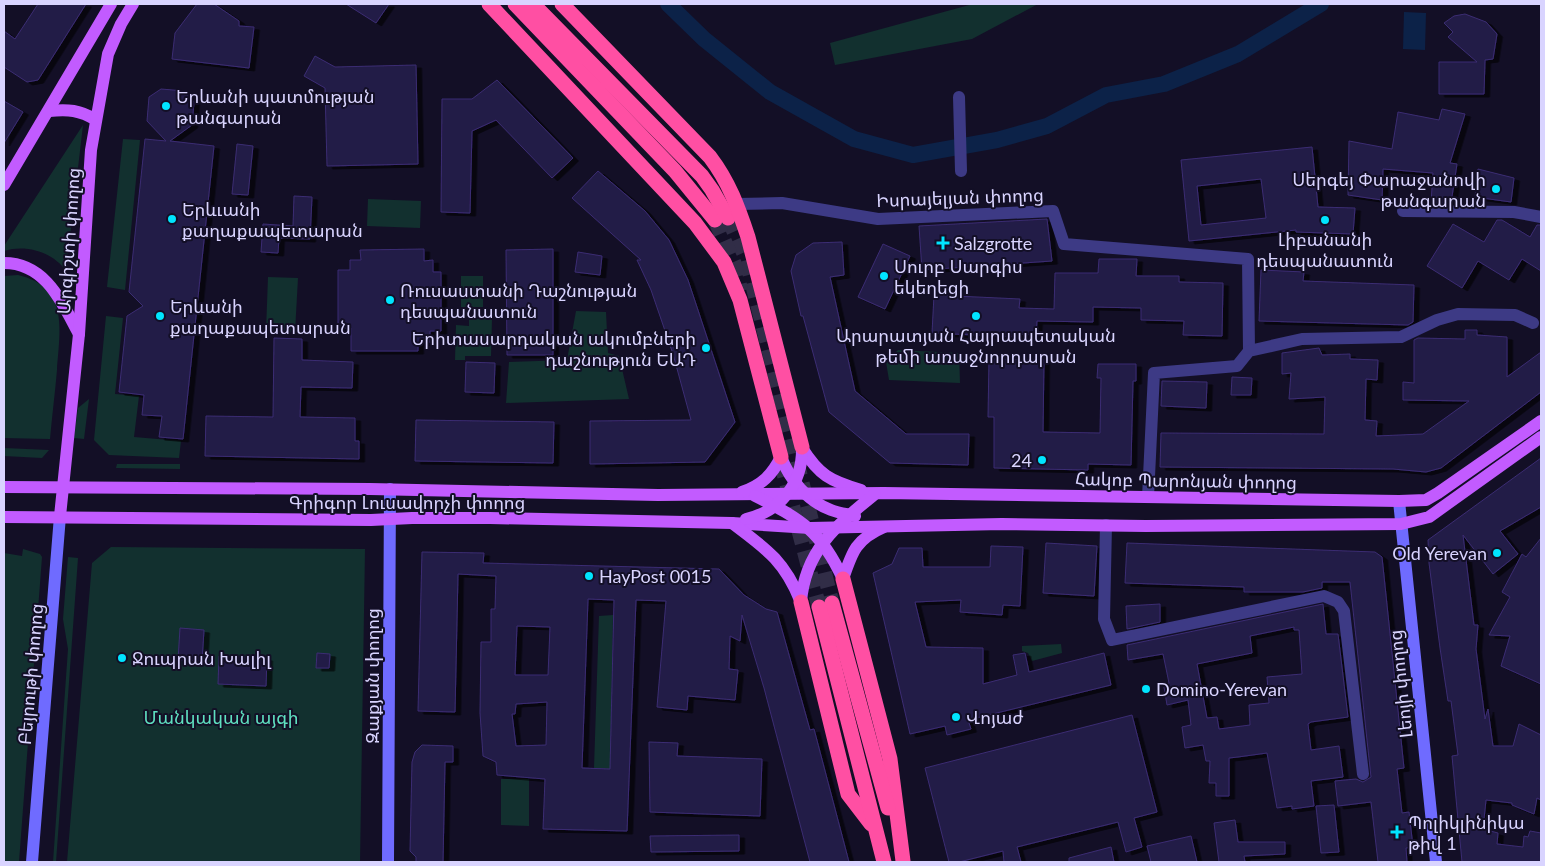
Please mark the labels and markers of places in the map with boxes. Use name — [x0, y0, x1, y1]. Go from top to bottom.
place label: Երևանի պատմության թանգարան — [176, 85, 374, 128]
marker: Երևանի պատմության թանգարան — [160, 100, 172, 112]
place label: Սերգեյ Փարաջանովի թանգարան — [1292, 168, 1486, 211]
marker: Սերգեյ Փարաջանովի թանգարան — [1490, 183, 1502, 195]
place label: Երևւանի քաղաքապետարան — [182, 198, 363, 241]
marker: Երևւանի քաղաքապետարան — [166, 213, 178, 225]
marker: Լիբանանի դեսպանատուն — [1319, 214, 1331, 226]
place label: Լիբանանի դեսպանատուն — [1256, 228, 1394, 271]
place label: Salzgrotte — [954, 232, 1032, 254]
marker: Salzgrotte — [936, 236, 950, 250]
place label: Սուրբ Սարգիս եկեղեցի — [894, 255, 1023, 298]
marker: Սուրբ Սարգիս եկեղեցի — [878, 270, 890, 282]
place label: Ռուսաստանի Դաշնության դեսպանատուն — [400, 279, 637, 322]
marker: Ռուսաստանի Դաշնության դեսպանատուն — [384, 294, 396, 306]
place label: Երևանի քաղաքապետարան — [170, 295, 351, 338]
marker: Երևանի քաղաքապետարան — [154, 310, 166, 322]
marker: Արարատյան Հայրապետական թեմի առաջնորդարան — [970, 310, 982, 322]
place label: Արարատյան Հայրապետական թեմի առաջնորդարան — [836, 324, 1116, 367]
place label: Երիտասարդական ակումբների դաշնություն ԵԱԴ — [412, 327, 696, 370]
marker: Երիտասարդական ակումբների դաշնություն ԵԱԴ — [700, 342, 712, 354]
place label: 24 — [1011, 449, 1032, 471]
marker: 24 — [1036, 454, 1048, 466]
place label: Old Yerevan — [1392, 542, 1487, 564]
marker: Old Yerevan — [1491, 547, 1503, 559]
place label: HayPost 0015 — [599, 565, 711, 587]
marker: HayPost 0015 — [583, 570, 595, 582]
place label: Ջուպրան Խալիլ — [132, 647, 272, 669]
marker: Ջուպրան Խալիլ — [116, 652, 128, 664]
place label: Domino-Yerevan — [1156, 678, 1287, 700]
marker: Domino-Yerevan — [1140, 683, 1152, 695]
place label: Վոյաժ — [966, 706, 1024, 728]
marker: Վոյաժ — [950, 711, 962, 723]
place label: Պոլիկլինիկա թիվ 1 — [1408, 811, 1525, 854]
marker: Պոլիկլինիկա թիվ 1 — [1390, 825, 1404, 839]

